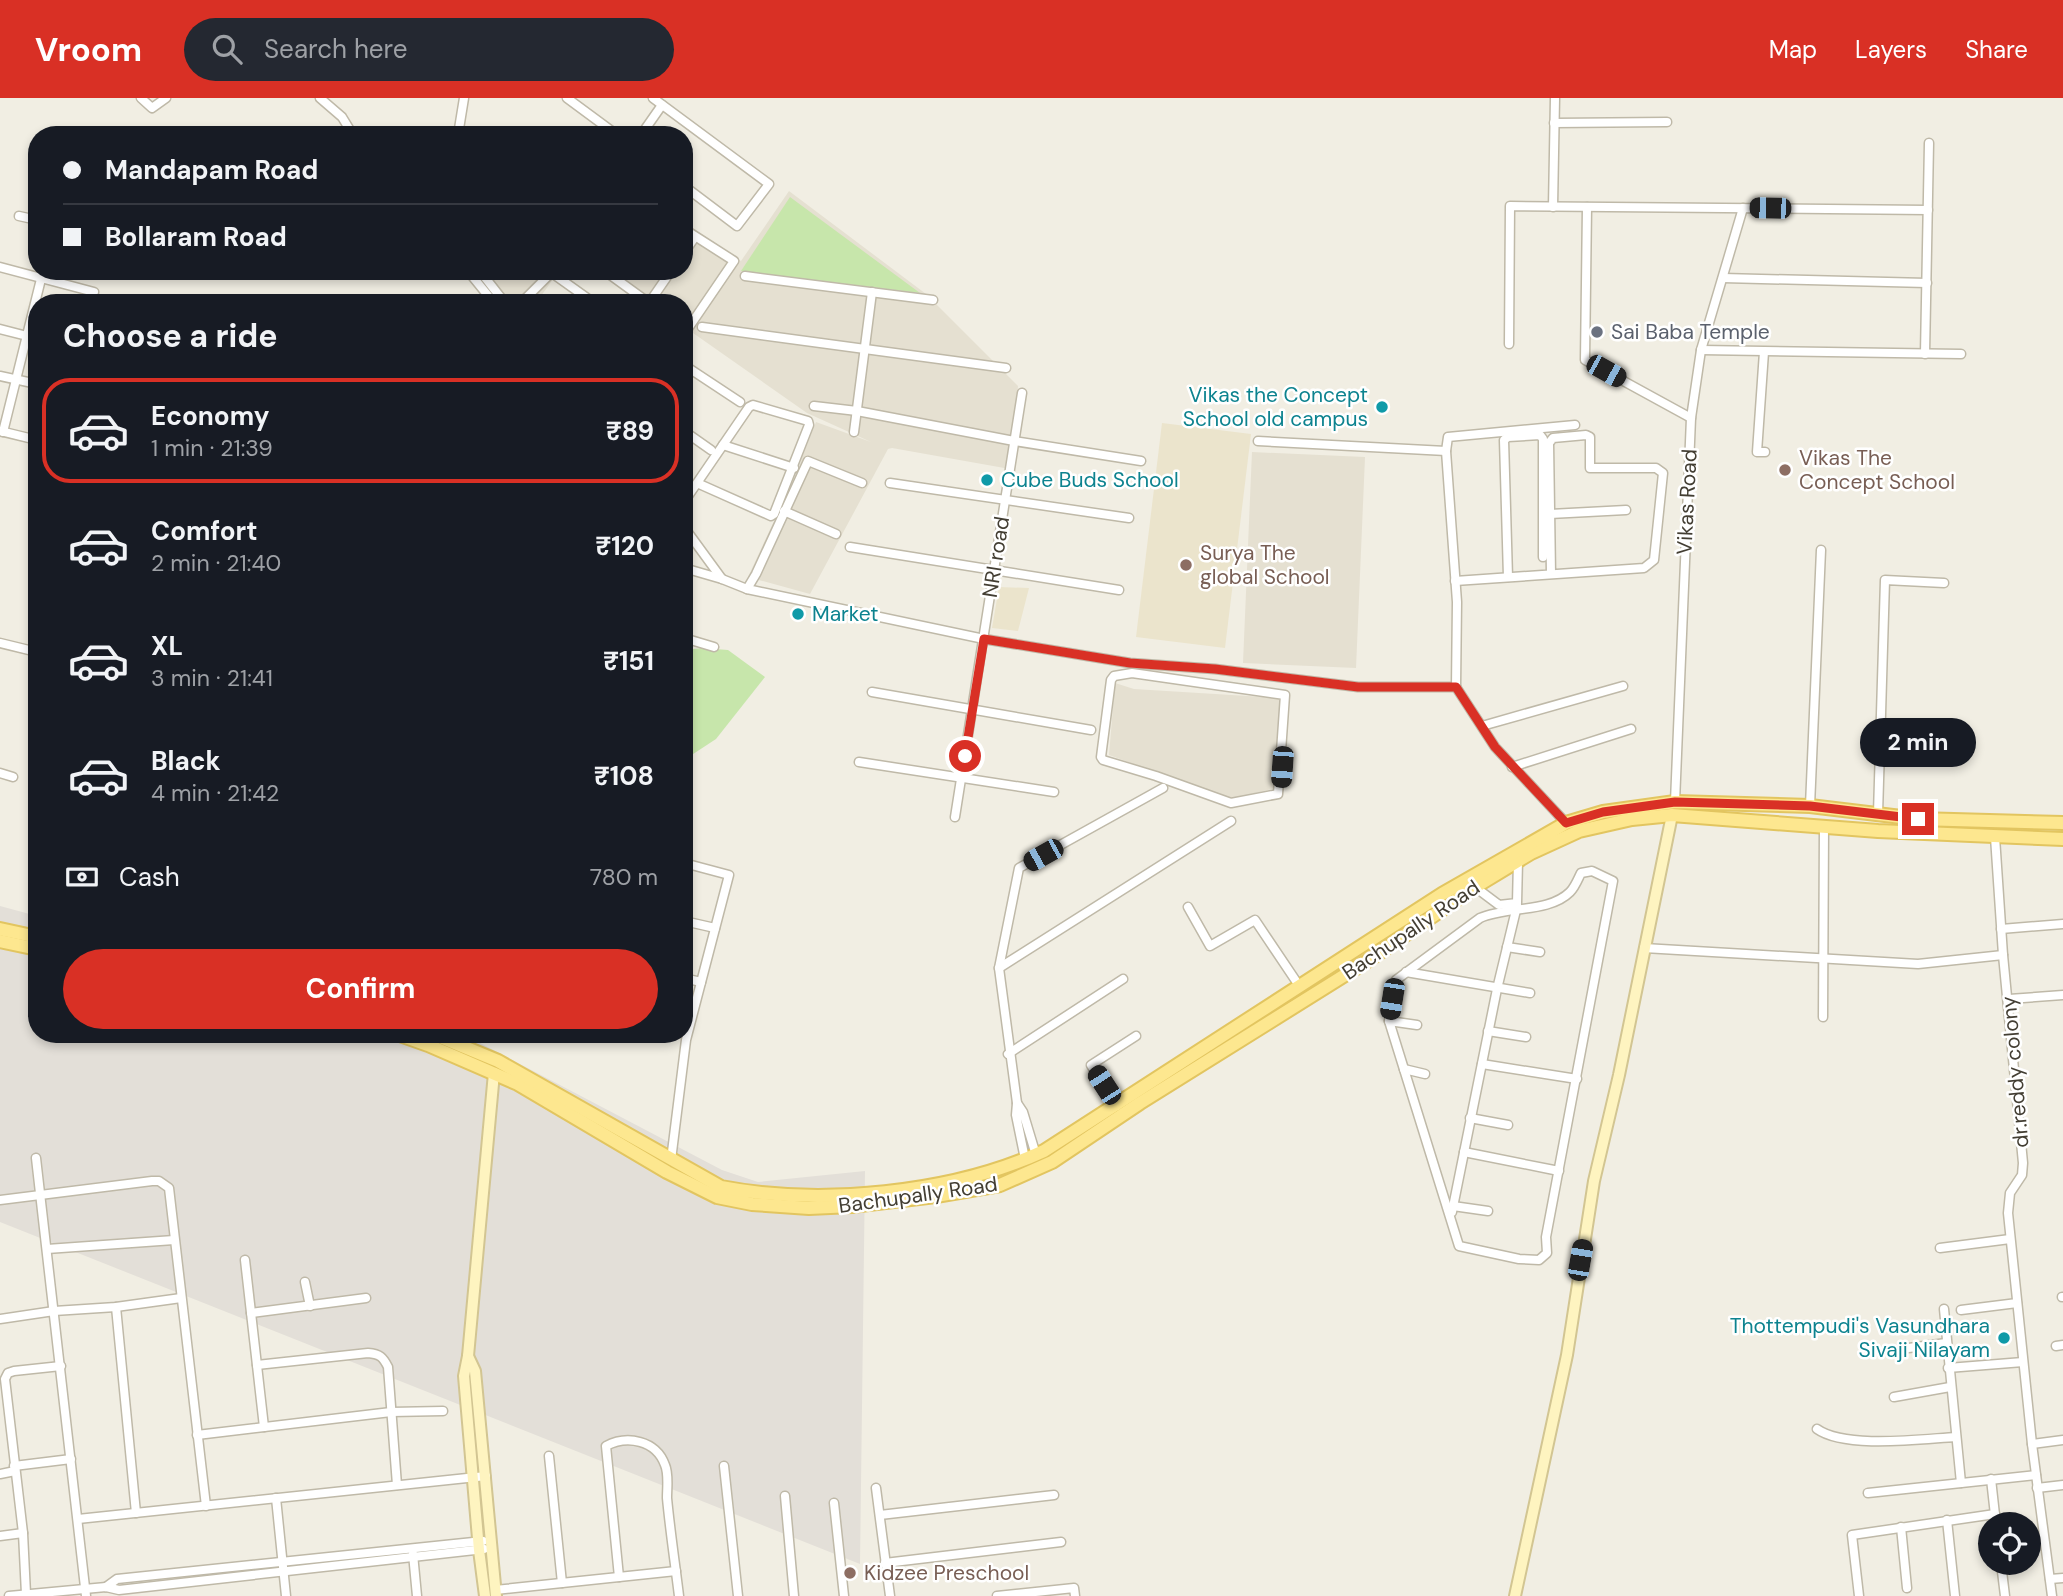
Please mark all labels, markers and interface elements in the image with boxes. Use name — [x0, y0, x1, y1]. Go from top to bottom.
search box — [184, 18, 674, 81]
text: Vroom — [35, 28, 142, 71]
icon: search — [208, 30, 246, 68]
text: Search here — [264, 32, 408, 66]
text: Map — [1769, 34, 1817, 65]
text: Layers — [1855, 34, 1927, 65]
text: Share — [1965, 34, 2028, 65]
text: Mandapam Road — [105, 153, 318, 187]
car — [1749, 197, 1792, 219]
text: Bollaram Road — [105, 220, 287, 254]
text: Choose a ride — [63, 315, 278, 357]
place label: Sai Baba Temple — [1611, 318, 1770, 346]
marker: Sai Baba Temple — [1589, 324, 1605, 340]
car — [1583, 352, 1630, 390]
place label: Vikas the Concept School old campus — [1183, 381, 1368, 433]
icon: car — [67, 399, 130, 462]
text: Economy — [151, 399, 269, 433]
marker: Vikas the Concept School old campus — [1374, 399, 1390, 415]
text: ₹89 — [606, 414, 654, 448]
text: 1 min · 21:39 — [151, 433, 273, 463]
place label: Vikas The Concept School — [1799, 444, 1955, 496]
street label: Vikas Road — [1670, 448, 1704, 556]
marker: Vikas The Concept School — [1777, 462, 1793, 478]
place label: Cube Buds School — [1001, 466, 1179, 494]
marker: Cube Buds School — [979, 472, 995, 488]
icon: car — [67, 514, 130, 577]
text: Comfort — [151, 514, 257, 548]
street label: NRI road — [976, 514, 1016, 600]
text: ₹120 — [595, 529, 654, 563]
place label: Surya The global School — [1200, 539, 1330, 591]
text: 2 min · 21:40 — [151, 548, 281, 578]
marker: Surya The global School — [1178, 557, 1194, 573]
place label: Market — [812, 600, 879, 628]
marker: Market — [790, 606, 806, 622]
icon: car — [67, 629, 130, 692]
text: XL — [151, 629, 183, 663]
text: ₹151 — [603, 644, 654, 678]
text: 3 min · 21:41 — [151, 663, 273, 693]
callout: 2 min — [1860, 718, 1976, 766]
text: 2 min — [1888, 727, 1948, 757]
route start — [949, 740, 981, 772]
icon: car — [67, 744, 130, 807]
text: Black — [151, 744, 221, 778]
car — [1271, 745, 1294, 789]
text: ₹108 — [594, 759, 654, 793]
text: 4 min · 21:42 — [151, 778, 279, 808]
route end — [1902, 803, 1934, 835]
car — [1020, 836, 1067, 874]
icon: cash — [63, 858, 101, 896]
text: Cash — [119, 860, 180, 894]
text: 780 m — [590, 862, 658, 892]
street label: Bachupally Road — [1337, 874, 1485, 986]
button: Confirm — [63, 949, 658, 1029]
car — [1379, 977, 1406, 1021]
street label: dr.reddy colony — [1994, 995, 2036, 1149]
car — [1084, 1062, 1125, 1108]
street label: Bachupally Road — [837, 1170, 999, 1220]
car — [1567, 1237, 1594, 1283]
place label: Thottempudi's Vasundhara Sivaji Nilayam — [1730, 1312, 1990, 1364]
marker: Thottempudi's Vasundhara Sivaji Nilayam — [1996, 1330, 2012, 1346]
map controls — [1978, 1512, 2041, 1575]
button: locate — [1978, 1512, 2041, 1575]
place label: Kidzee Preschool — [864, 1559, 1029, 1587]
marker: Kidzee Preschool — [842, 1565, 858, 1581]

